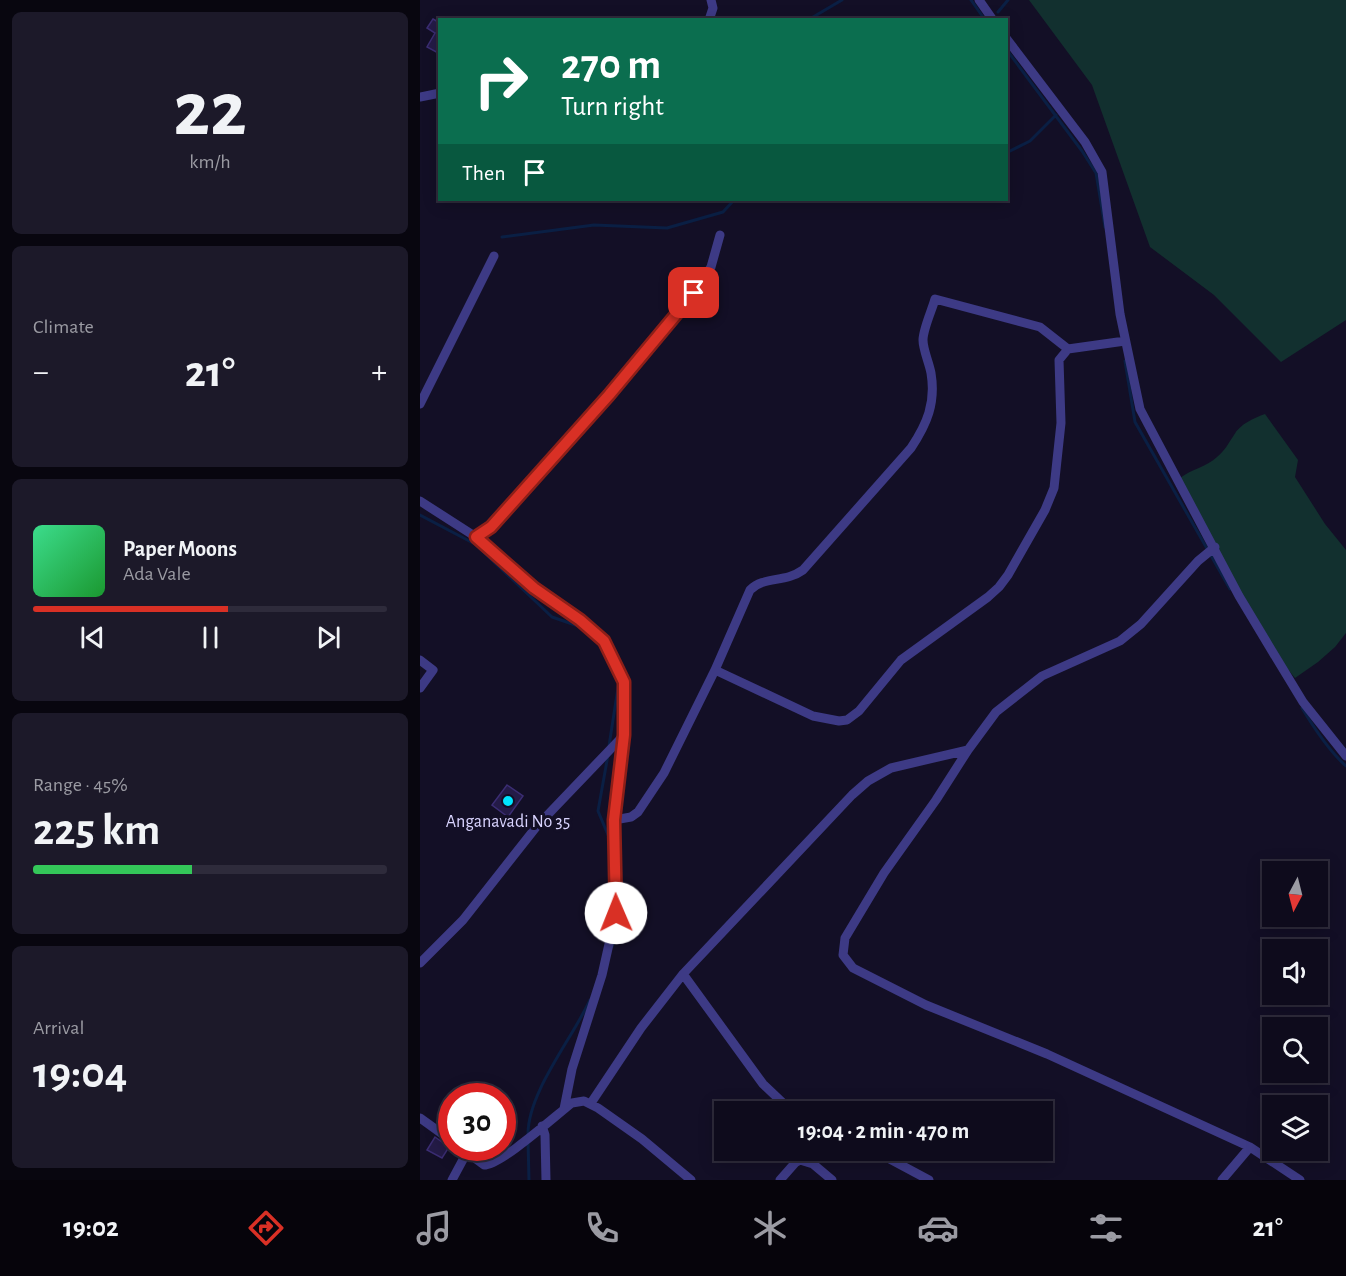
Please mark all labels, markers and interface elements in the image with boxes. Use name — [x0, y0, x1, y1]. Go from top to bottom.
icon: right — [462, 42, 540, 120]
text: 270 m — [561, 44, 661, 86]
text: 22 — [173, 72, 247, 150]
text: Turn right — [561, 93, 664, 120]
text: km/h — [189, 152, 231, 172]
icon: arrive — [518, 156, 551, 189]
text: Then — [462, 162, 506, 184]
pin — [668, 267, 719, 318]
icon: arrive — [677, 276, 710, 309]
text: Climate — [33, 317, 94, 337]
text: 21° — [185, 350, 235, 395]
text: − — [33, 356, 49, 389]
text: + — [371, 356, 387, 389]
text: Paper Moons — [123, 538, 237, 560]
text: Ada Vale — [123, 564, 191, 584]
icon: previous — [76, 621, 109, 654]
icon: pause — [194, 621, 227, 654]
icon: next — [312, 621, 345, 654]
text: Range · 45% — [33, 775, 128, 795]
marker: Anganavadi No 35 — [501, 794, 515, 808]
text: 225 km — [33, 808, 160, 853]
place label: Anganavadi No 35 — [446, 813, 570, 831]
north arrow — [1262, 861, 1328, 927]
map controls — [1262, 861, 1328, 1161]
position arrow — [584, 881, 648, 945]
button: sound — [1262, 939, 1328, 1005]
button: search — [1262, 1017, 1328, 1083]
text: Arrival — [33, 1018, 84, 1038]
text: 19:04 — [33, 1051, 127, 1096]
speed limit sign: 30 — [438, 1083, 516, 1161]
button: layers — [1262, 1095, 1328, 1161]
text: 19:04 · 2 min · 470 m — [798, 1120, 969, 1142]
icon: directions — [245, 1207, 287, 1249]
icon: music — [413, 1207, 455, 1249]
icon: phone — [581, 1207, 623, 1249]
icon: climate — [749, 1207, 791, 1249]
icon: car — [917, 1207, 959, 1249]
icon: filters — [1085, 1207, 1127, 1249]
text: 19:02 — [63, 1214, 119, 1241]
text: 21° — [1253, 1214, 1283, 1241]

